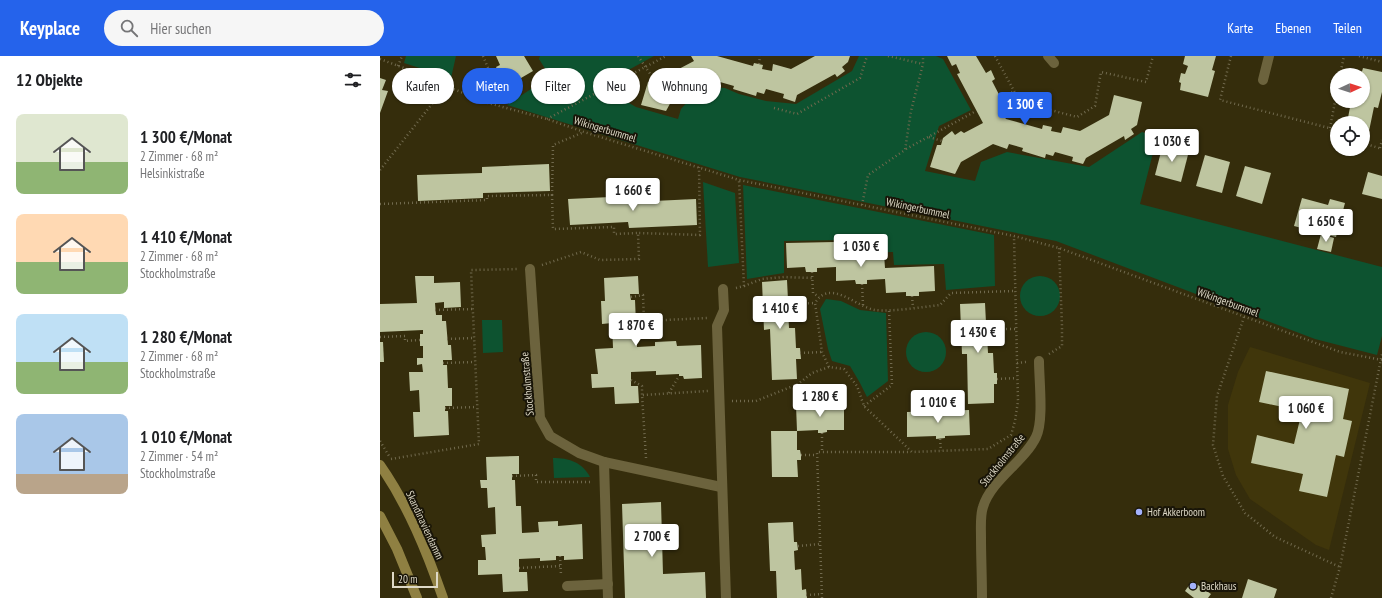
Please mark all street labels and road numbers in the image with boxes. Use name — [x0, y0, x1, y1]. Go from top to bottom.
street label: Wikingerbummel — [572, 113, 638, 145]
street label: Wikingerbummel — [885, 194, 951, 222]
street label: Wikingerbummel — [1195, 284, 1261, 320]
street label: Stockholmstraße — [517, 351, 537, 416]
street label: Stockholmstraße — [976, 430, 1028, 489]
street label: Skandinaviendamm — [403, 488, 447, 562]

